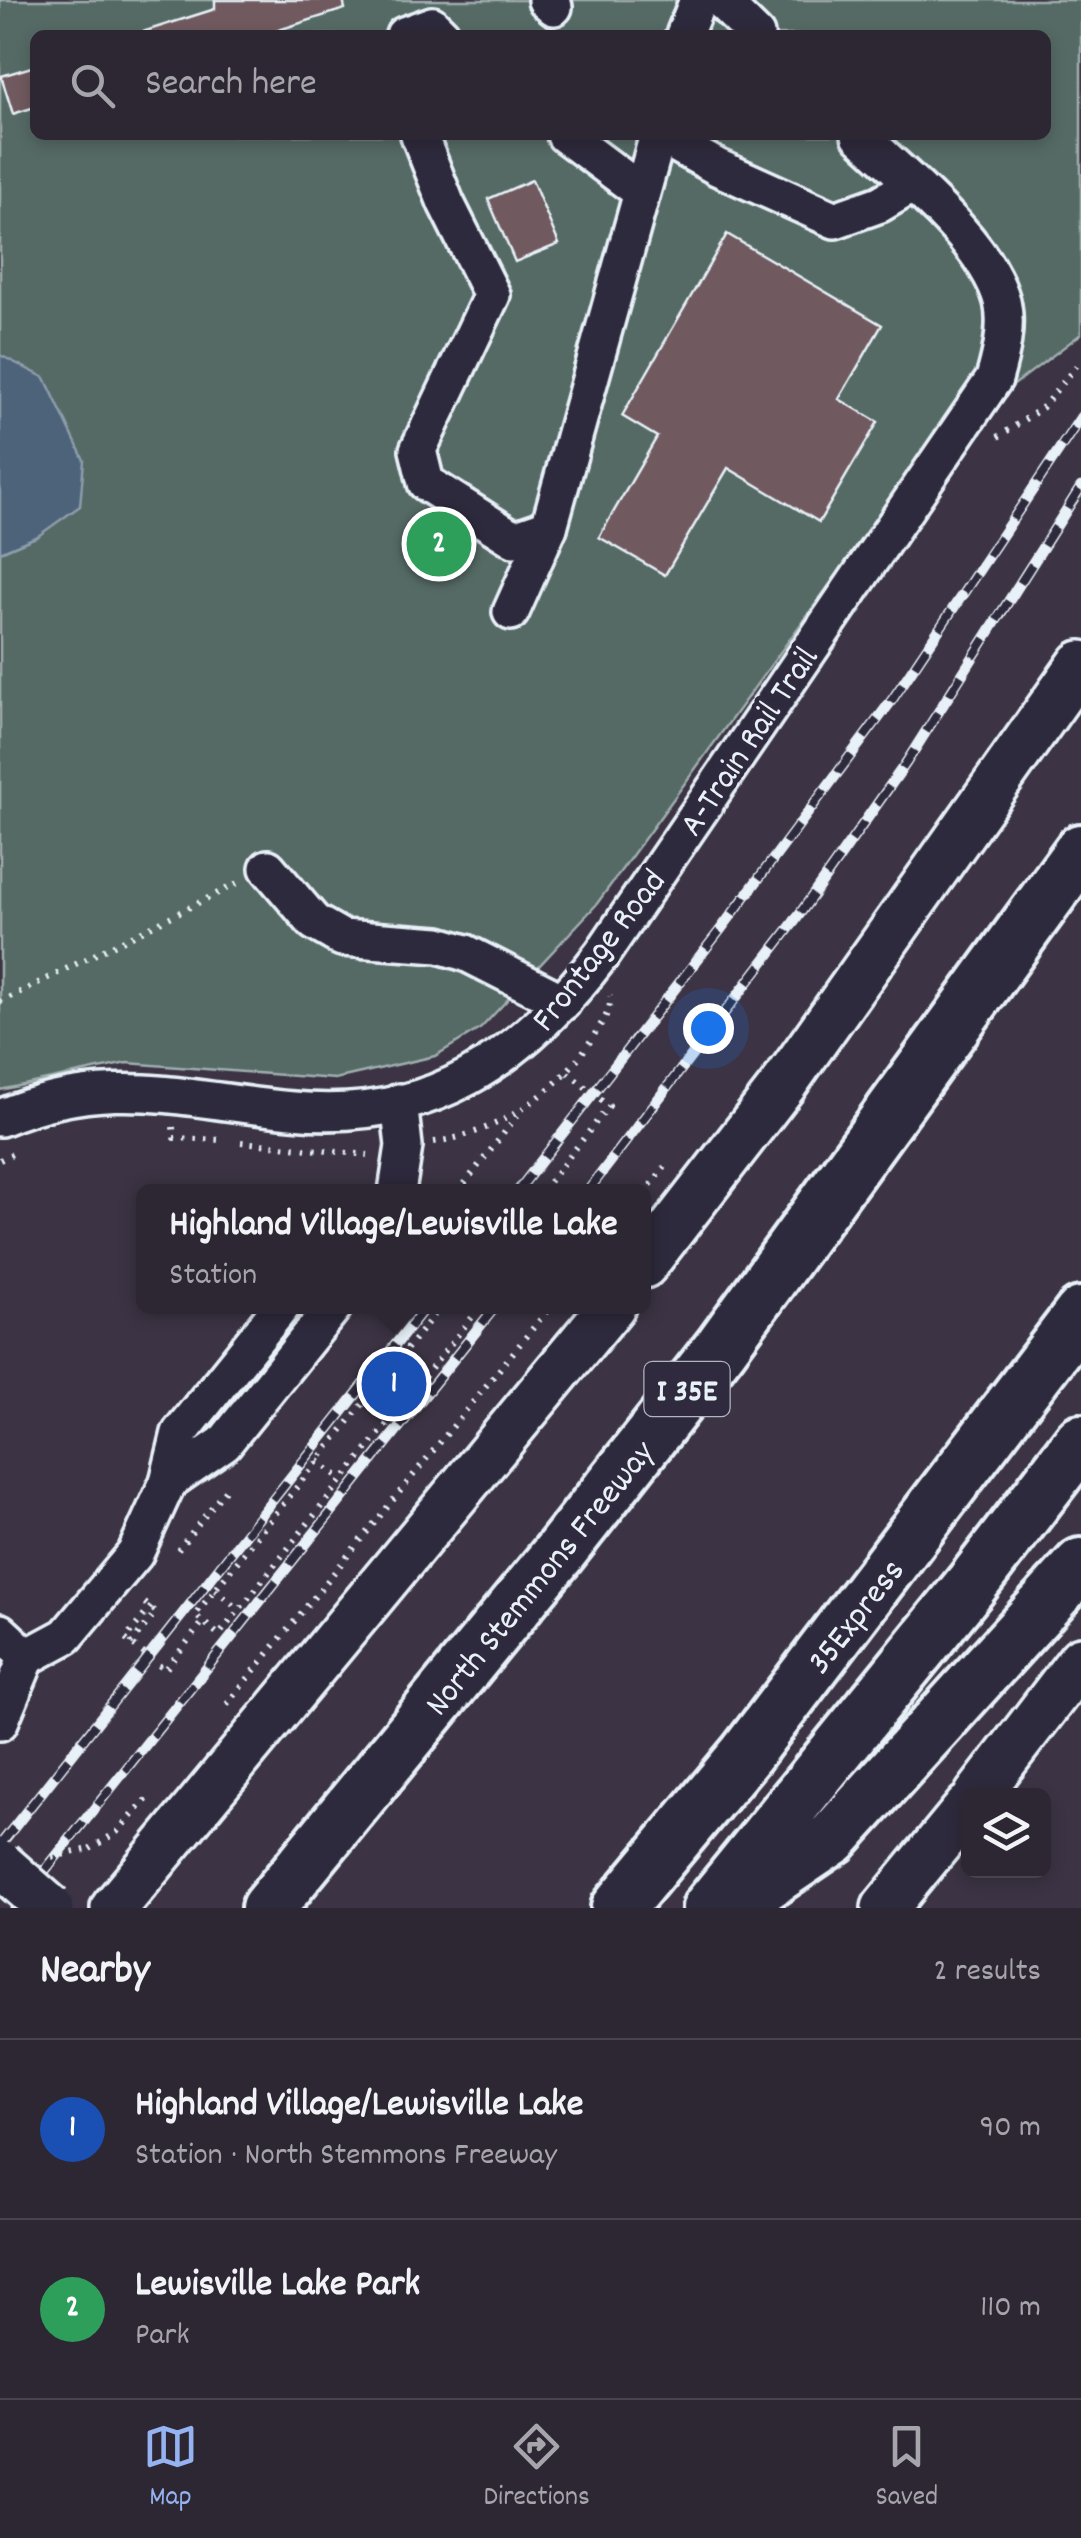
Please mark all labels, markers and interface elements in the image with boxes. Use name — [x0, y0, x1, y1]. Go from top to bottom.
search box — [30, 30, 1051, 140]
icon: search — [65, 58, 120, 113]
text: Search here — [145, 58, 317, 113]
pin: 2 — [406, 506, 472, 582]
street label: A-Train Rail Trail — [669, 638, 833, 848]
street label: Frontage Road — [522, 860, 680, 1044]
your location — [683, 1003, 734, 1054]
popup — [136, 1184, 651, 1314]
text: Highland Village/Lewisville Lake — [169, 1199, 618, 1254]
text: Station — [169, 1254, 257, 1300]
pin: 1 — [362, 1346, 426, 1422]
road number: I 35E — [644, 1362, 730, 1416]
street label: North Stemmons Freeway — [415, 1431, 669, 1729]
street label: 35Express — [797, 1550, 919, 1687]
map controls — [961, 1788, 1051, 1878]
button: layers — [961, 1788, 1051, 1878]
text: Nearby — [40, 1943, 150, 2003]
text: 2 results — [934, 1950, 1041, 1996]
text: Highland Village/Lewisville Lake — [135, 2079, 583, 2134]
text: 1 — [69, 2106, 76, 2152]
text: 90 m — [980, 2106, 1041, 2152]
text: Station · North Stemmons Freeway — [135, 2134, 557, 2180]
text: Lewisville Lake Park — [135, 2259, 420, 2314]
text: 2 — [66, 2286, 79, 2332]
text: 110 m — [980, 2286, 1041, 2332]
text: Park — [135, 2314, 190, 2360]
tab: Map — [143, 2419, 198, 2519]
tab: Directions — [484, 2419, 590, 2519]
tab: Saved — [876, 2419, 938, 2519]

